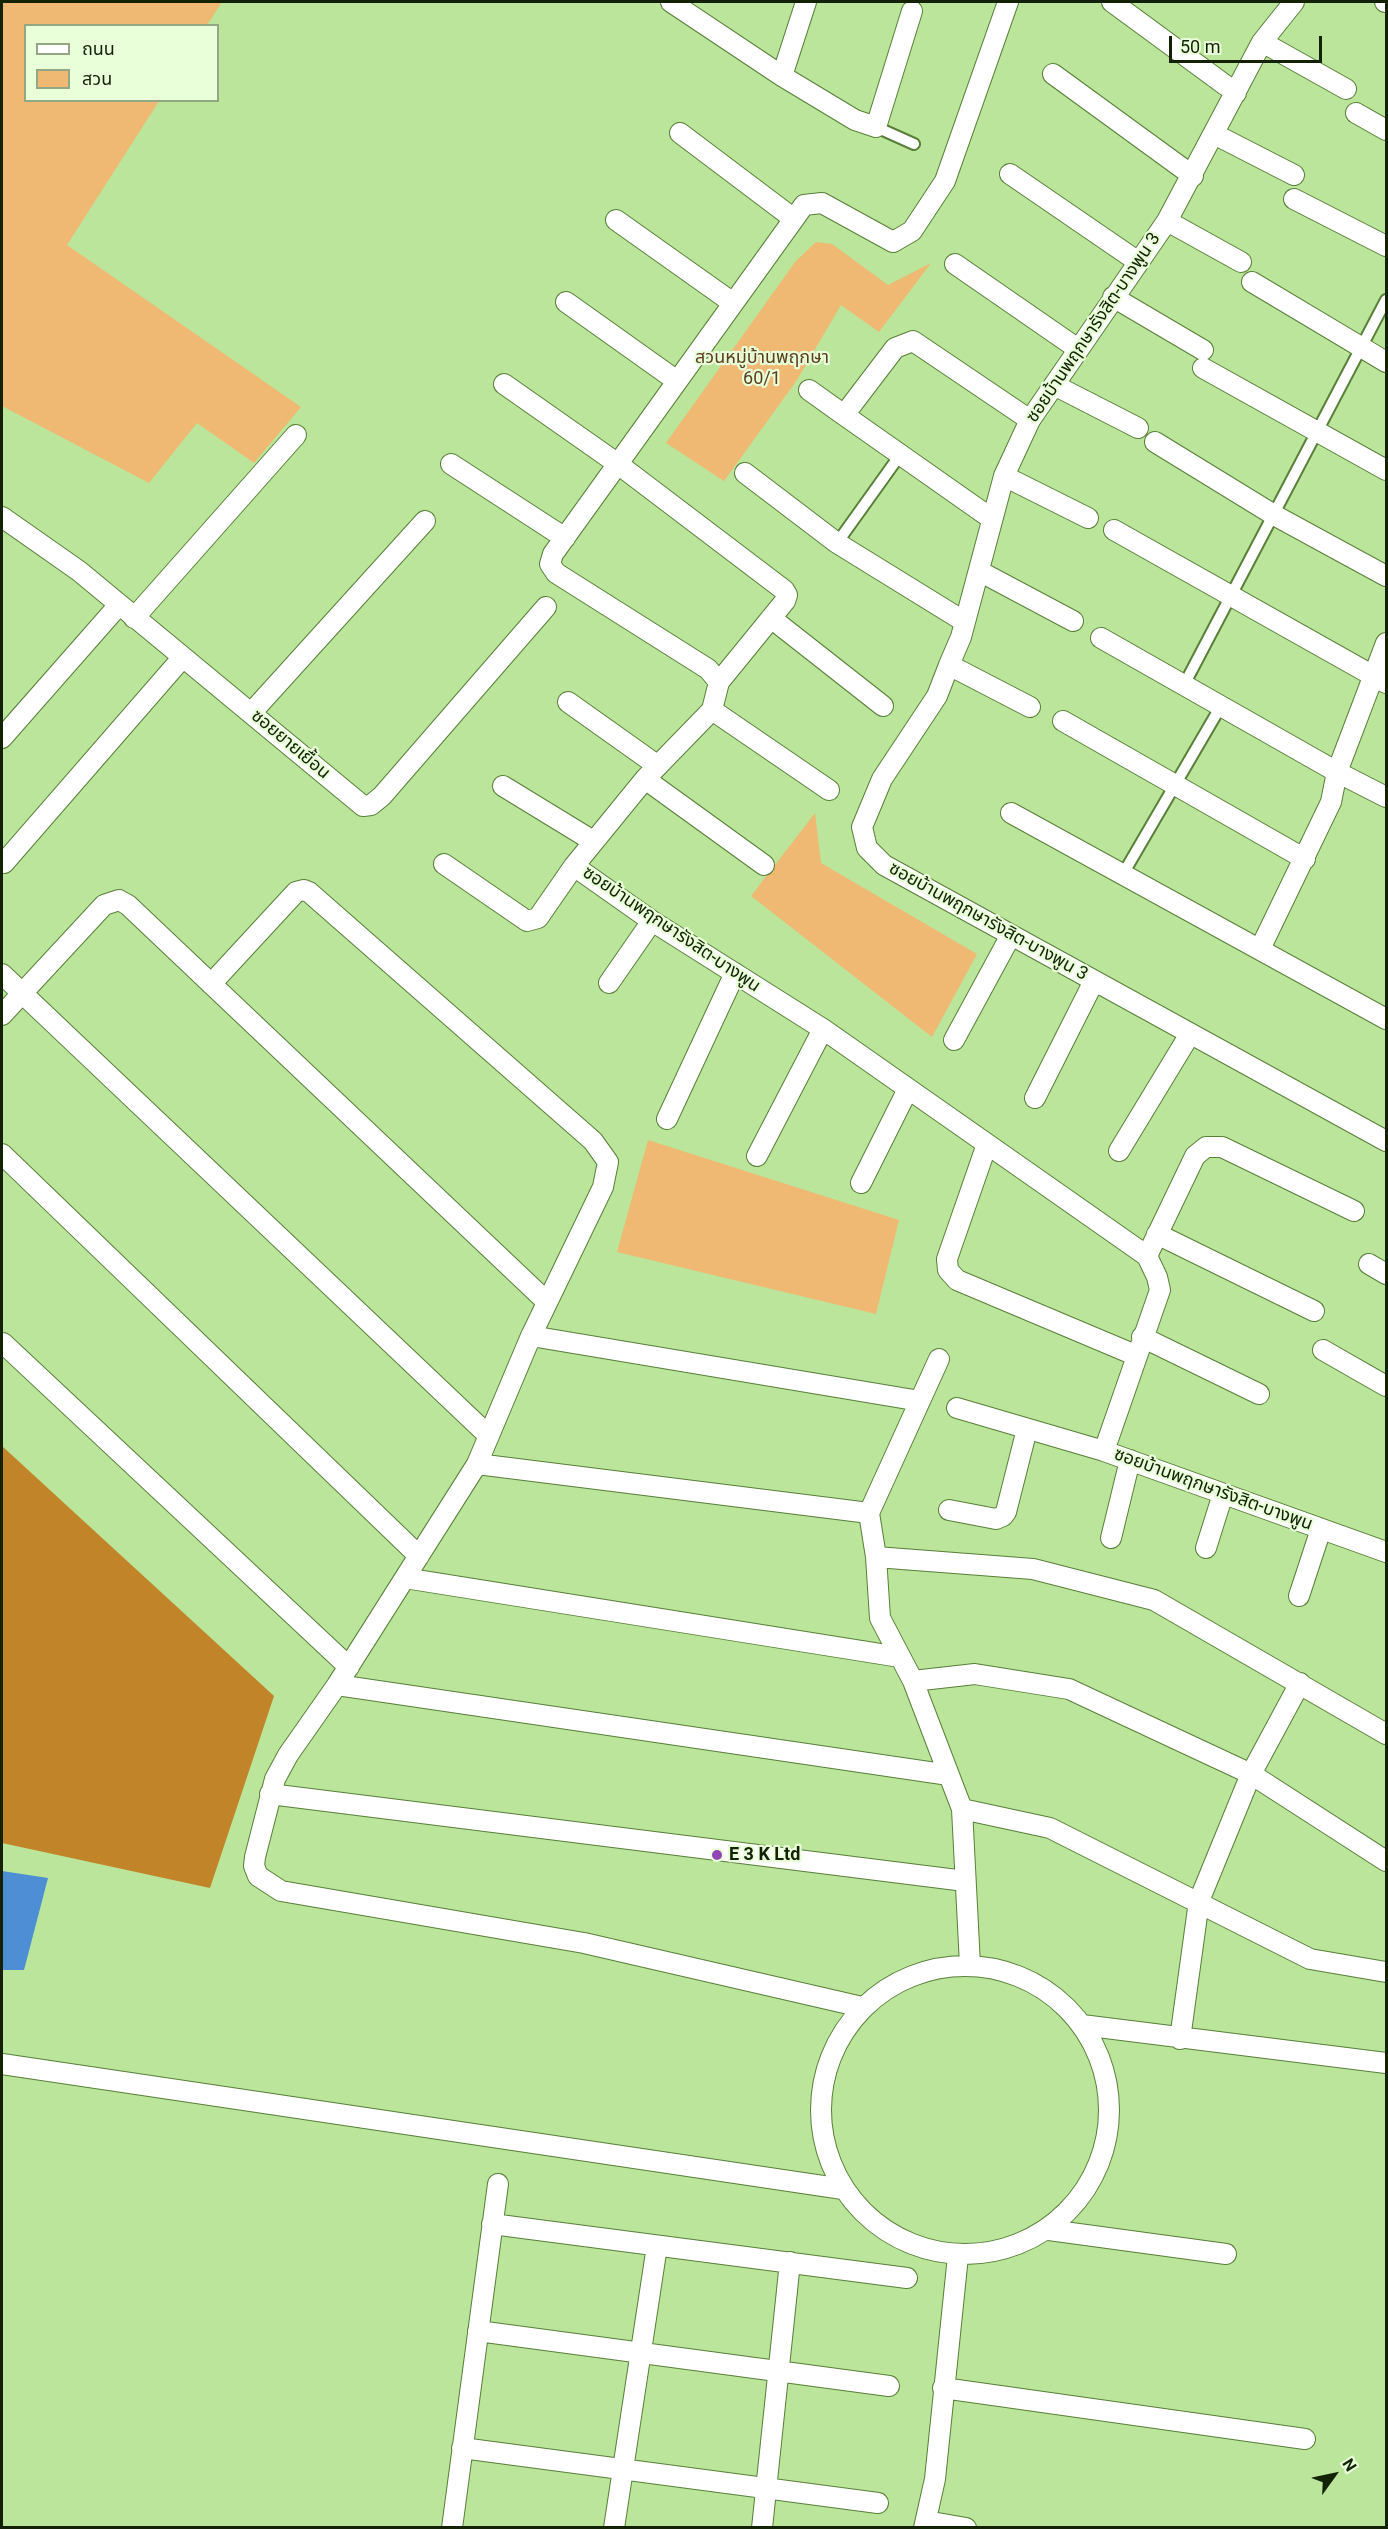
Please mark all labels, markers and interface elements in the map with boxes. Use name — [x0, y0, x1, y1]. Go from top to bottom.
legend — [24, 24, 219, 102]
scale bar — [1172, 24, 1325, 62]
text: 50 m — [1180, 36, 1220, 57]
text: ถนน — [82, 38, 115, 59]
text: สวน — [82, 68, 112, 89]
street label: ซอยบ้านพฤกษารังสิต-บางพูน 3 — [1022, 229, 1166, 427]
park label: สวนหมู่บ้านพฤกษา 60/1 — [695, 347, 829, 389]
street label: ซอยยายเยื้อน — [246, 706, 334, 784]
street label: ซอยบ้านพฤกษารังสิต-บางพูน 3 — [885, 858, 1091, 986]
street label: ซอยบ้านพฤกษารังสิต-บางพูน — [578, 862, 764, 998]
street label: ซอยบ้านพฤกษารังสิต-บางพูน — [1111, 1444, 1315, 1536]
place label: E 3 K Ltd — [729, 1844, 800, 1866]
marker: E 3 K Ltd — [710, 1848, 724, 1862]
north arrow — [1304, 2445, 1364, 2505]
text: N — [1338, 2455, 1361, 2475]

